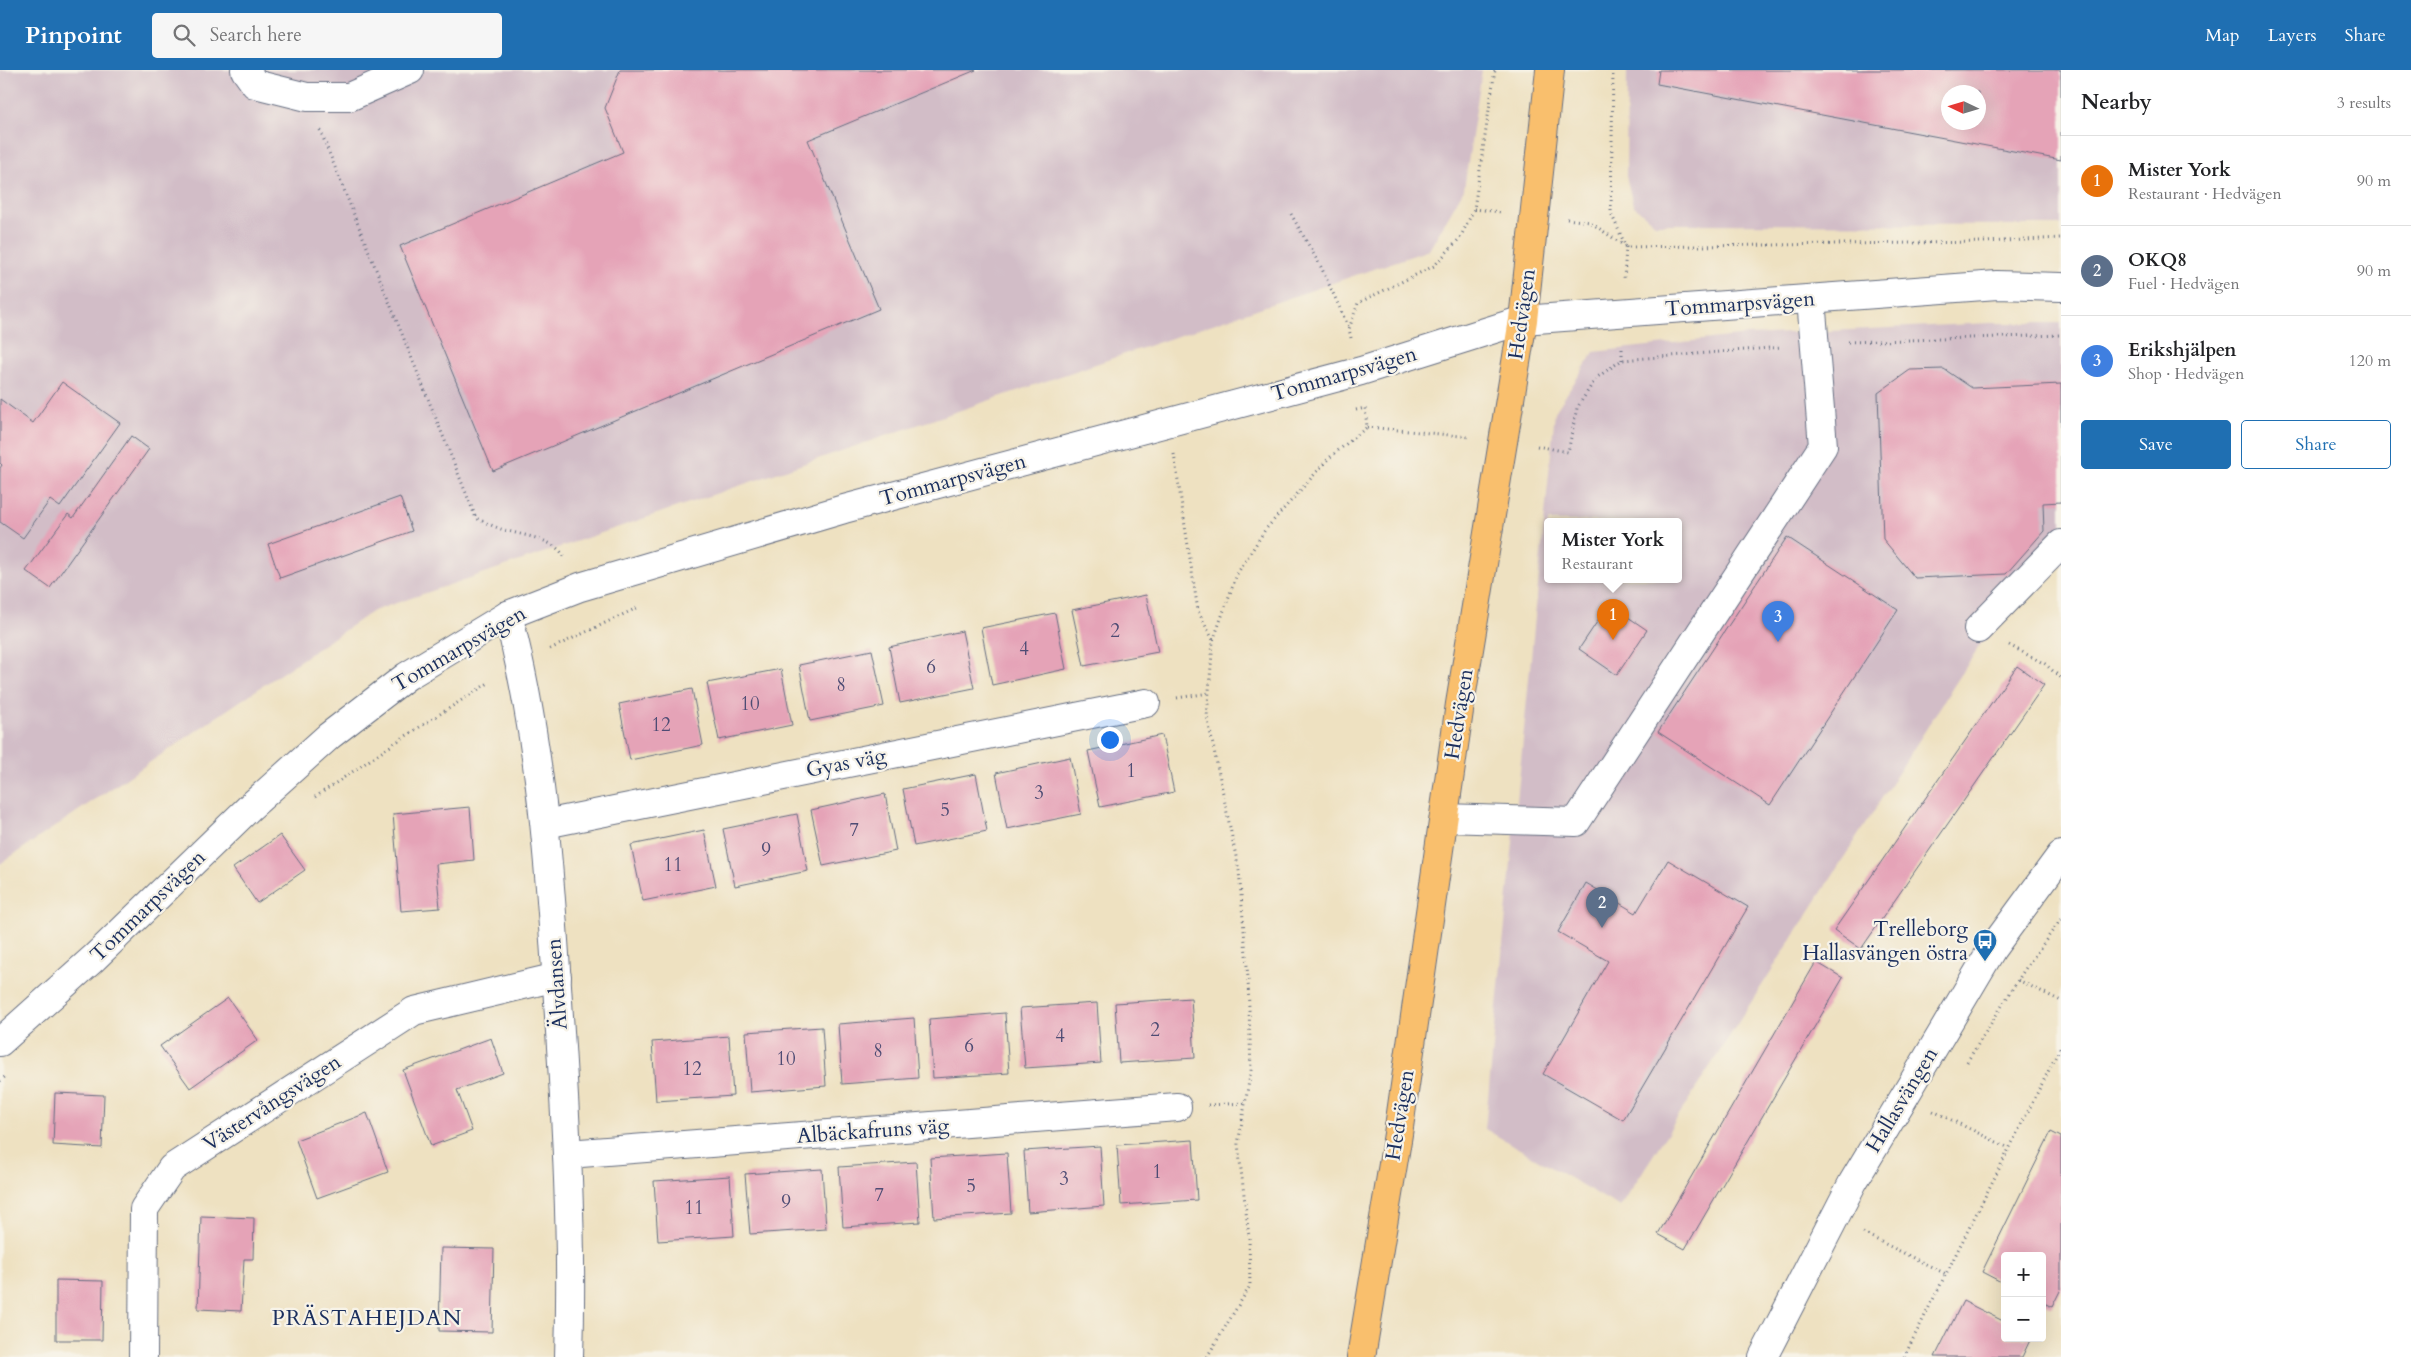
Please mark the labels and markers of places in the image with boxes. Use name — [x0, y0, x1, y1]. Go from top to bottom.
pin: 1 — [1597, 599, 1629, 640]
pin: 3 — [1762, 601, 1794, 642]
pin: 2 — [1586, 887, 1618, 928]
place label: Trelleborg Hallasvängen östra — [1802, 915, 1968, 968]
bus stop icon: Trelleborg Hallasvängen östra — [1972, 928, 1998, 962]

